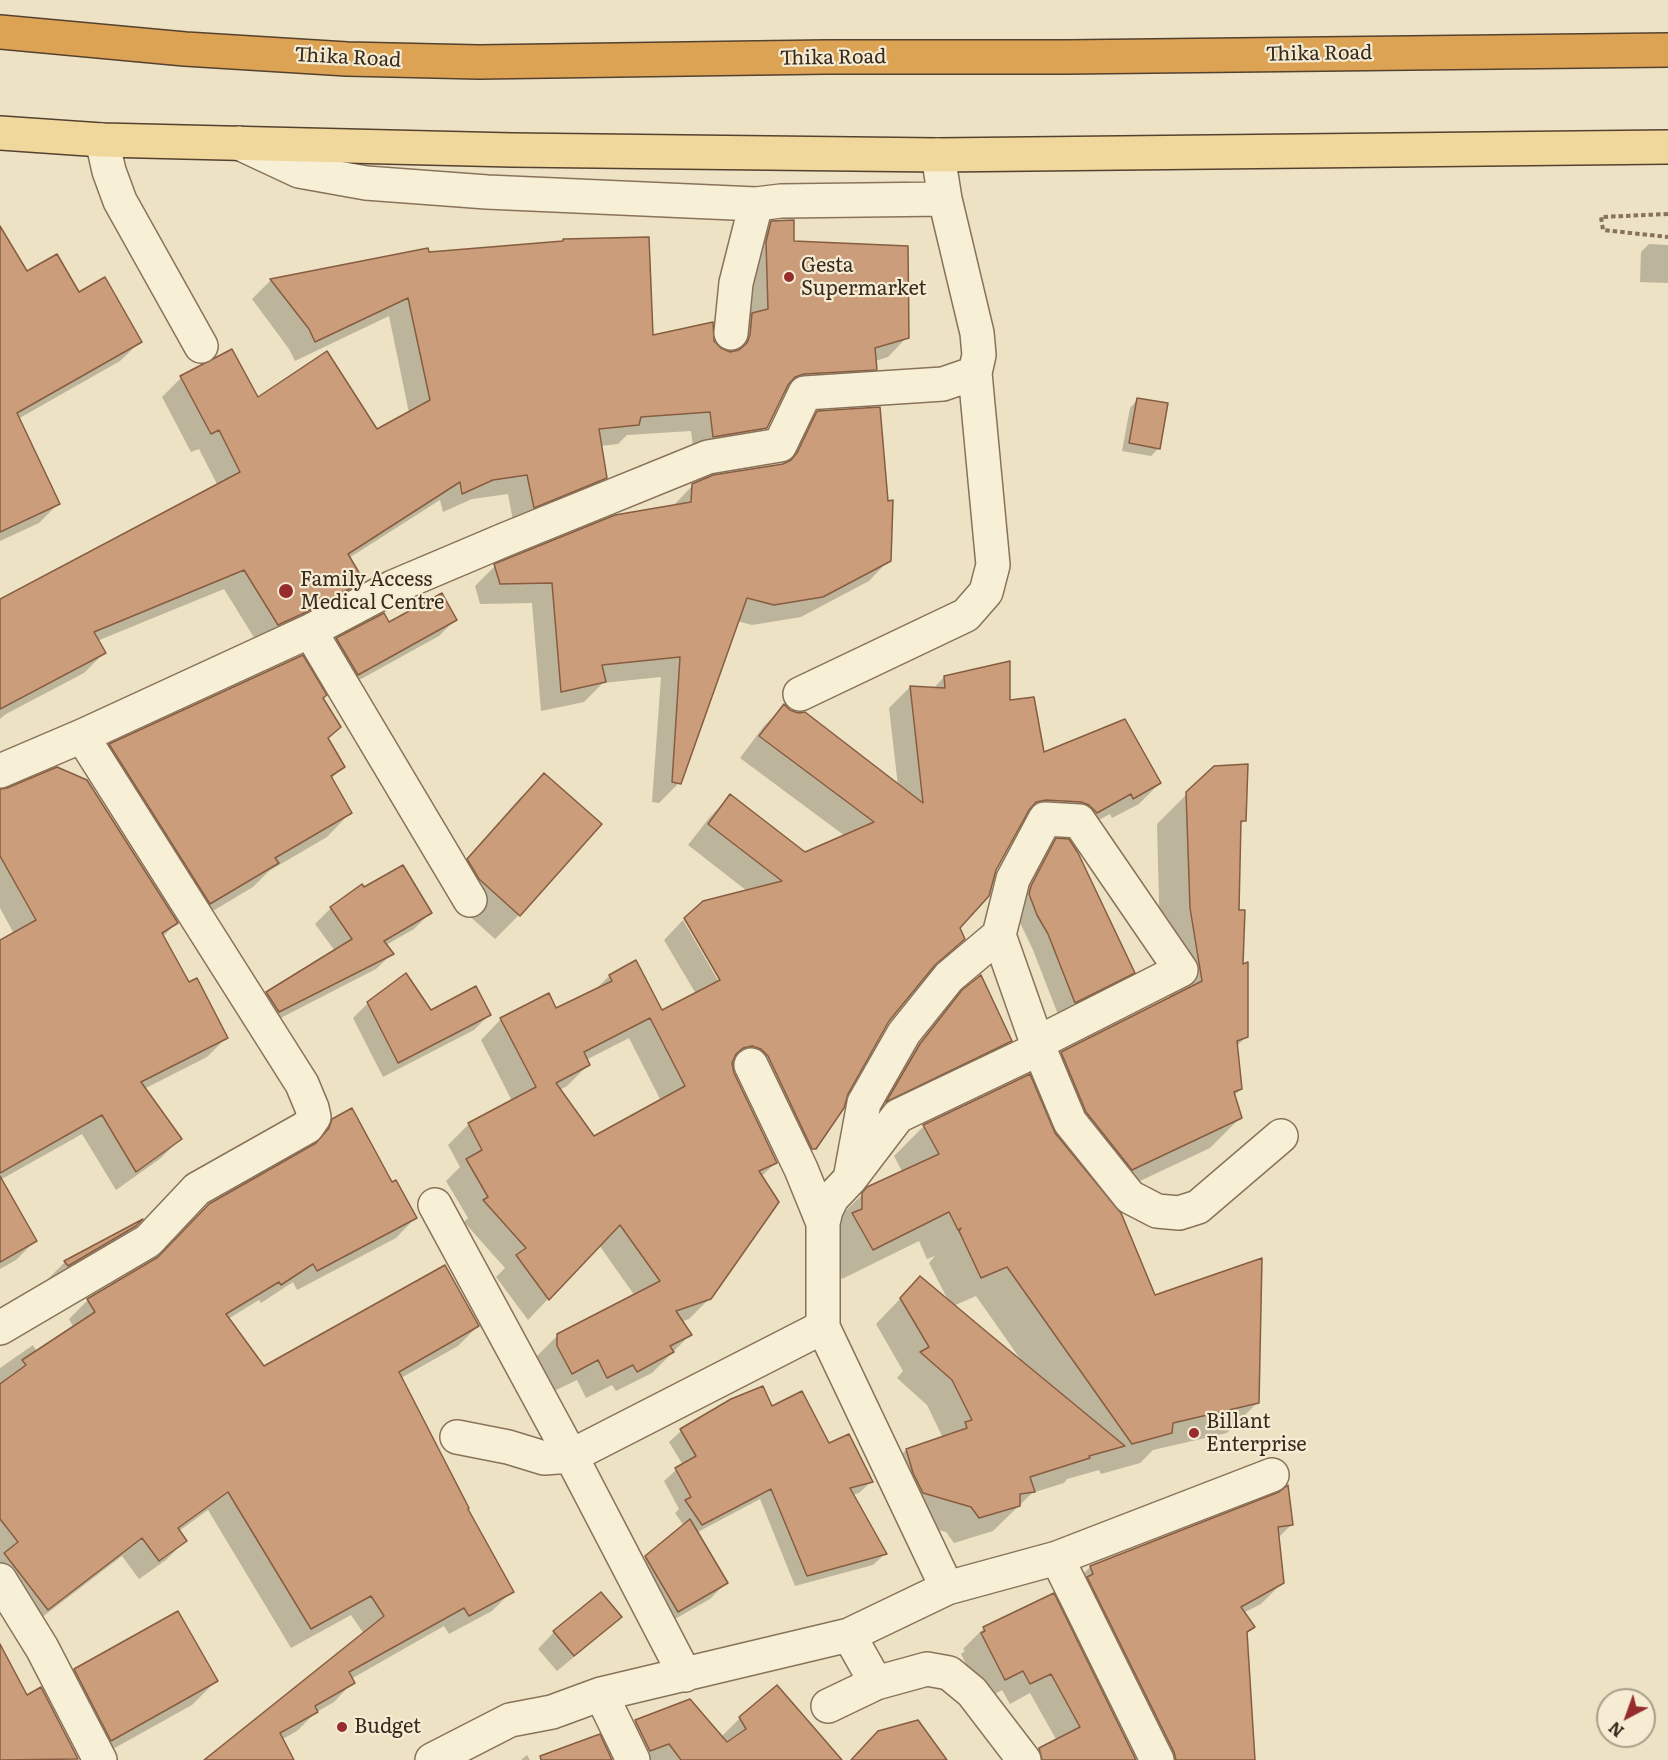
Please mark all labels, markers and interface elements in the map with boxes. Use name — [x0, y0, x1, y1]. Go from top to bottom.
street label: Thika Road — [1265, 41, 1373, 67]
street label: Thika Road — [294, 43, 402, 73]
street label: Thika Road — [779, 45, 887, 71]
place label: Gesta Supermarket — [801, 254, 927, 301]
marker: Gesta Supermarket — [782, 270, 796, 284]
place label: Family Access Medical Centre — [300, 568, 444, 615]
marker: Family Access Medical Centre — [277, 582, 295, 600]
place label: Billant Enterprise — [1206, 1410, 1307, 1457]
marker: Billant Enterprise — [1187, 1426, 1201, 1440]
north arrow — [1596, 1688, 1656, 1748]
place label: Budget — [354, 1715, 421, 1739]
text: N — [1603, 1717, 1628, 1744]
marker: Budget — [335, 1720, 349, 1734]

